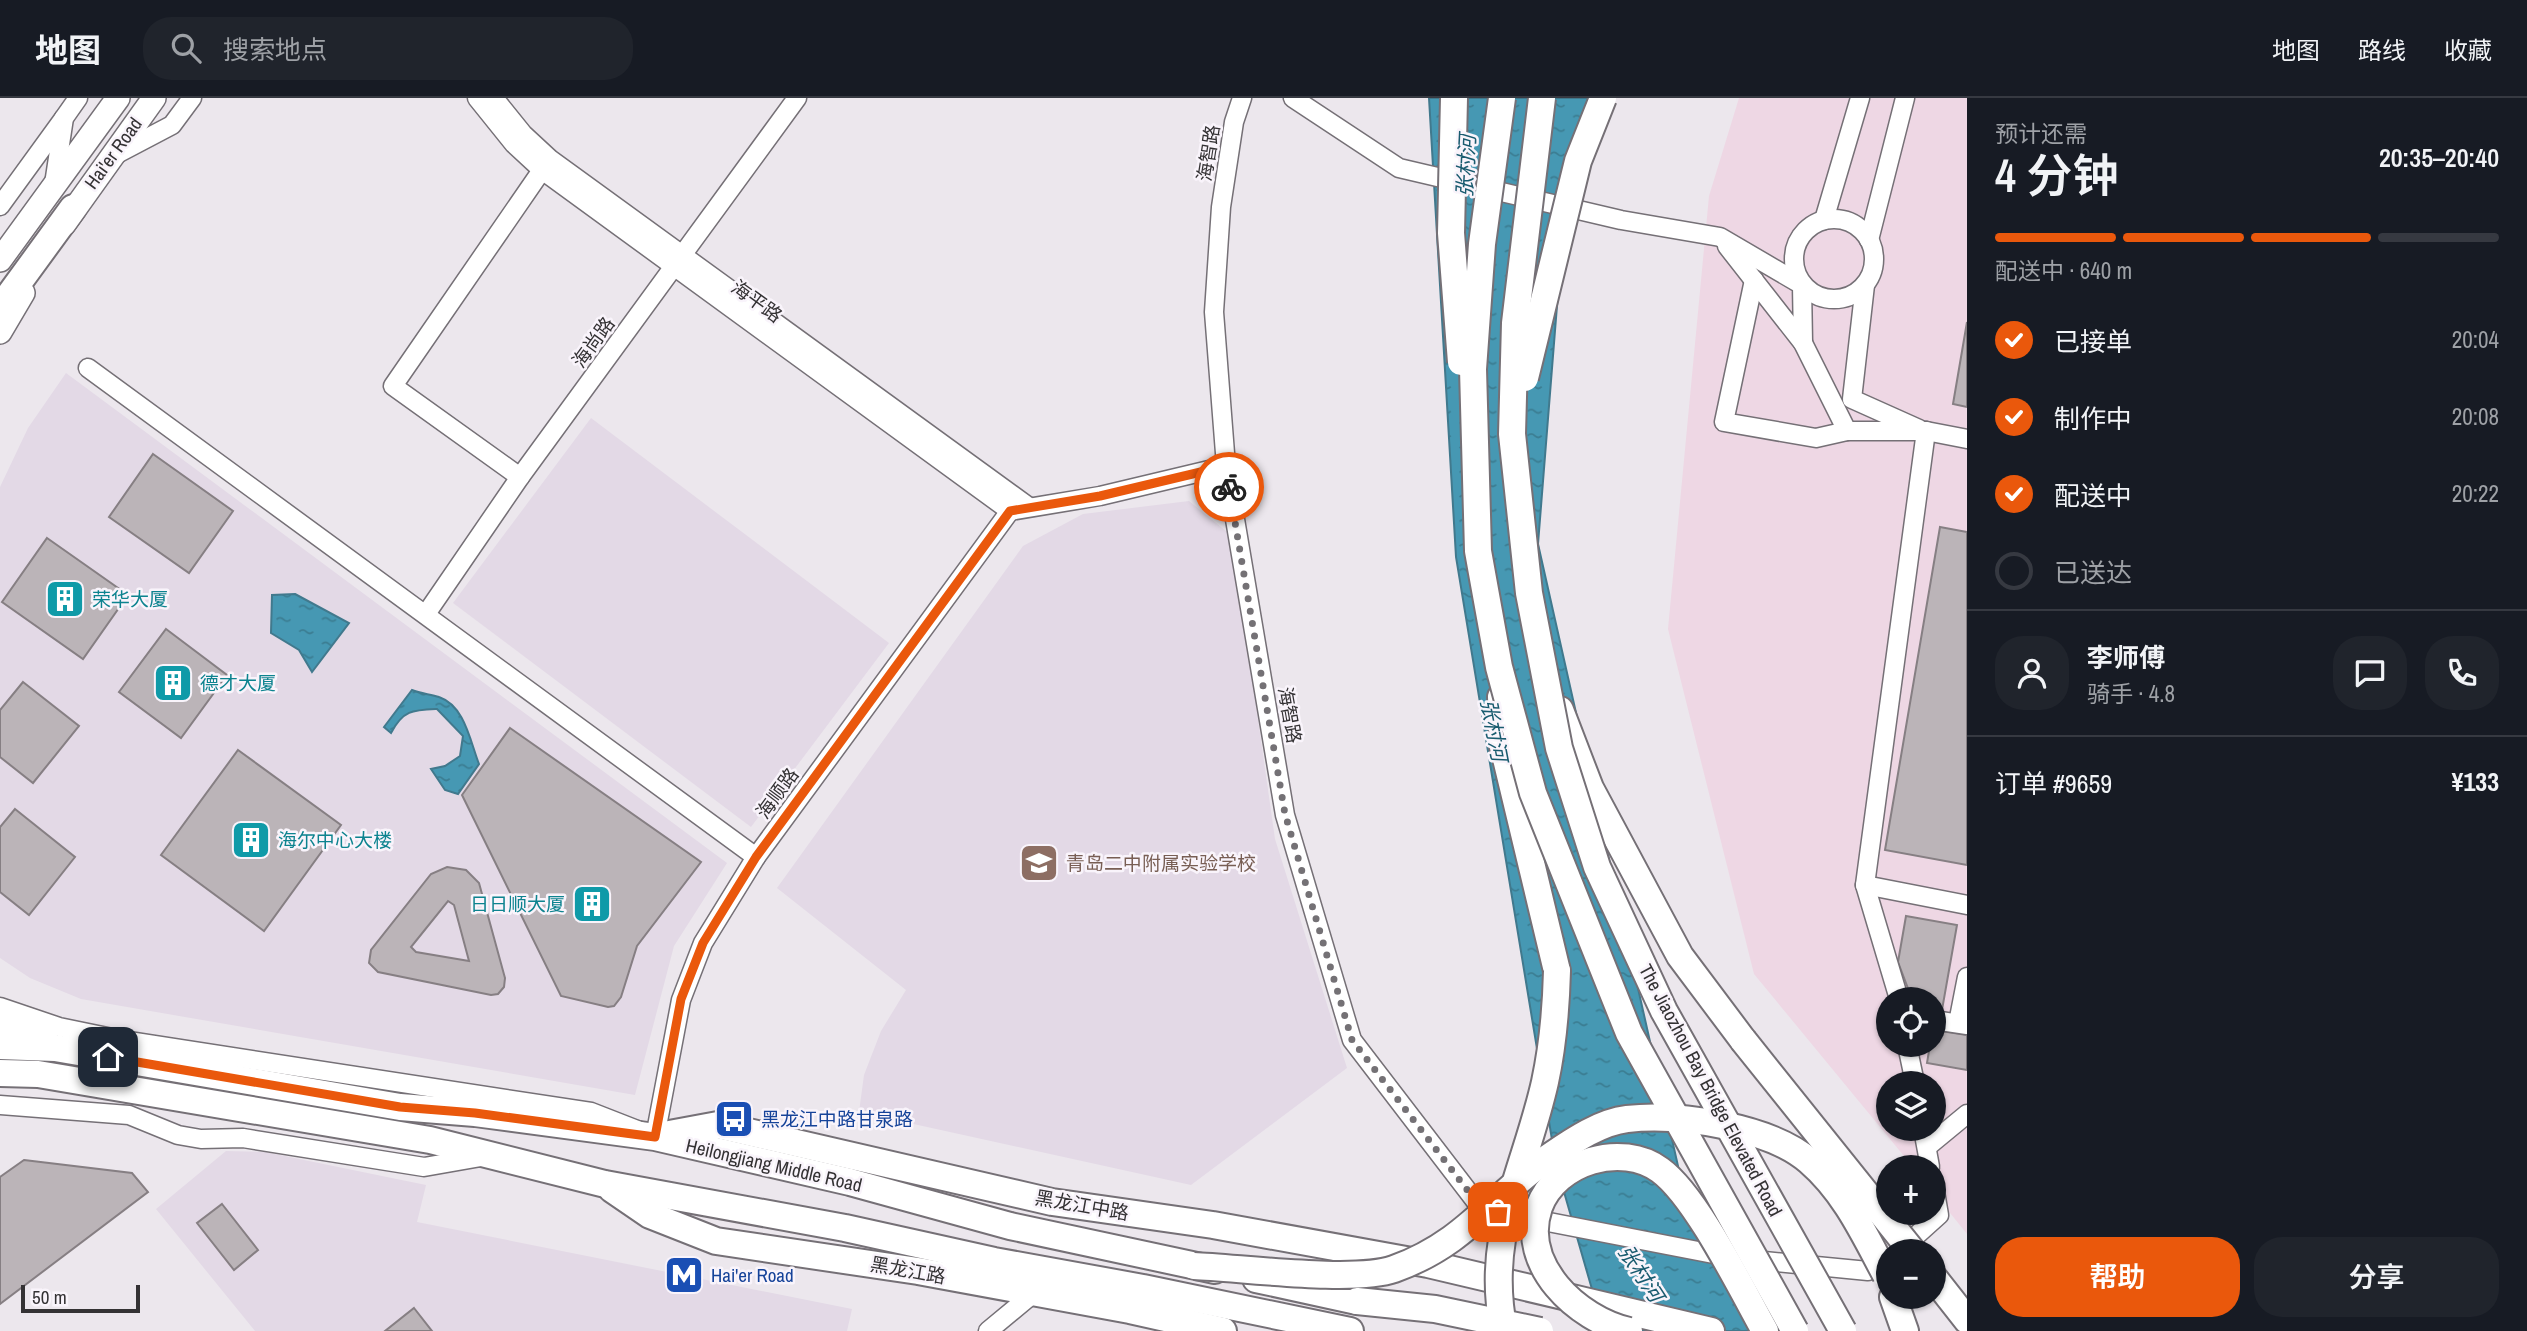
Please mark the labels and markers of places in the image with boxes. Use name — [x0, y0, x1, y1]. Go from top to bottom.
building icon: 荣华大厦 — [44, 578, 86, 620]
place label: 荣华大厦 — [92, 586, 168, 612]
building icon: 德才大厦 — [152, 662, 194, 704]
place label: 德才大厦 — [200, 670, 276, 696]
building icon: 海尔中心大楼 — [230, 819, 272, 861]
place label: 海尔中心大楼 — [278, 827, 392, 853]
school or university icon: 青岛二中附属实验学校 — [1018, 842, 1060, 884]
place label: 青岛二中附属实验学校 — [1066, 850, 1256, 876]
building icon: 日日顺大厦 — [571, 883, 613, 925]
place label: 日日顺大厦 — [470, 891, 565, 917]
pin — [78, 1027, 138, 1087]
bus stop icon: 黑龙江中路甘泉路 — [713, 1098, 755, 1140]
place label: 黑龙江中路甘泉路 — [761, 1106, 913, 1132]
pin — [1468, 1182, 1528, 1242]
metro station icon: Hai'er Road — [663, 1254, 705, 1296]
place label: Hai'er Road — [711, 1262, 794, 1288]

